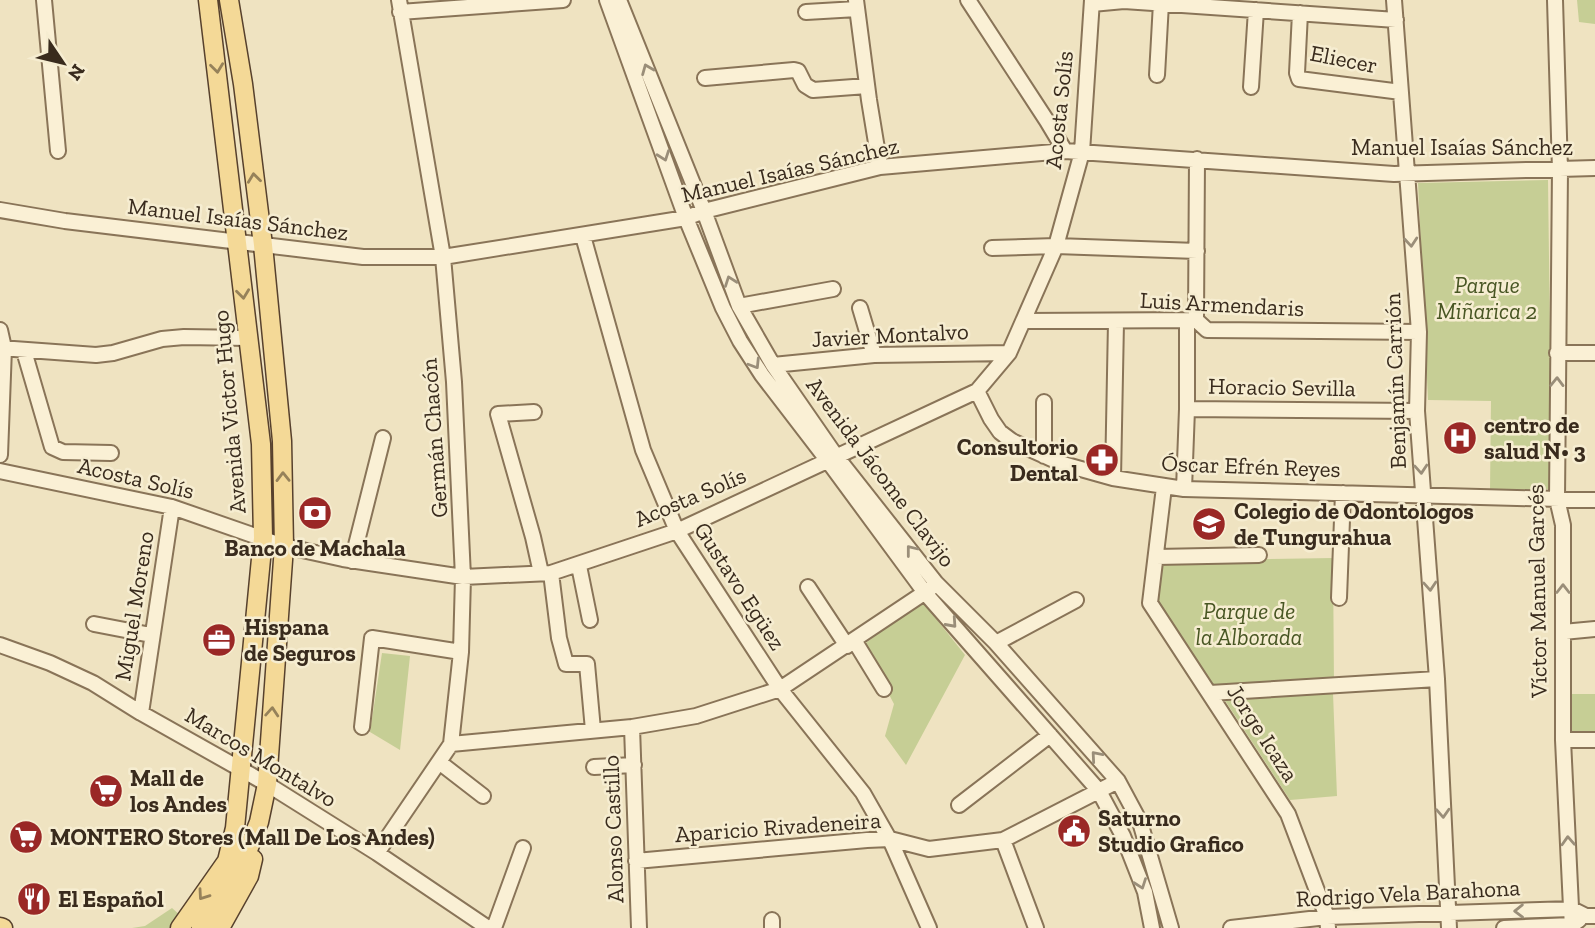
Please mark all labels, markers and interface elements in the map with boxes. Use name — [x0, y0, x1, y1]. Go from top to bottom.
north arrow — [28, 28, 98, 98]
street label: Eliecer — [1308, 39, 1380, 79]
street label: Acosta Solís — [1039, 50, 1079, 170]
text: N — [63, 60, 90, 85]
one-way arrow — [209, 62, 224, 74]
one-way arrow — [642, 64, 656, 76]
street label: Manuel Isaías Sánchez — [679, 131, 902, 209]
street label: Manuel Isaías Sánchez — [1351, 133, 1573, 161]
one-way arrow — [656, 150, 670, 162]
one-way arrow — [246, 172, 261, 184]
street label: Manuel Isaías Sánchez — [126, 192, 350, 246]
one-way arrow — [1404, 236, 1419, 247]
park label: Parque Miñarica 2 — [1437, 271, 1537, 325]
one-way arrow — [724, 276, 738, 288]
street label: Luis Armendaris — [1139, 286, 1305, 322]
one-way arrow — [236, 288, 251, 300]
street label: Benjamín Carrión — [1378, 292, 1412, 470]
street label: Avenida Victor Hugo — [206, 309, 252, 515]
street label: Javier Montalvo — [811, 317, 969, 353]
street label: Germán Chacón — [414, 357, 454, 519]
one-way arrow — [746, 357, 759, 370]
street label: Avenida Jácome Clavijo — [800, 371, 962, 573]
street label: Horacio Sevilla — [1208, 372, 1356, 402]
one-way arrow — [1549, 376, 1565, 387]
place label: centro de salud N• 3 — [1484, 411, 1586, 465]
hospital icon: centro de salud N• 3 — [1441, 419, 1479, 457]
place label: Consultorio Dental — [957, 433, 1078, 487]
pharmacy icon: Consultorio Dental — [1083, 441, 1121, 479]
street label: Óscar Efrén Reyes — [1161, 449, 1341, 483]
street label: Acosta Solís — [75, 451, 197, 505]
street label: Acosta Solís — [630, 461, 750, 533]
one-way arrow — [1413, 463, 1428, 474]
one-way arrow — [275, 472, 291, 482]
street label: Víctor Manuel Garcés — [1521, 484, 1553, 699]
bank icon: Banco de Machala — [296, 494, 334, 532]
place label: Colegio de Odontologos de Tungurahua — [1234, 497, 1474, 551]
school or university icon: Colegio de Odontologos de Tungurahua — [1190, 505, 1228, 543]
street label: Gustavo Egüez — [688, 517, 792, 655]
street label: Miguel Moreno — [108, 529, 160, 683]
place label: Banco de Machala — [224, 534, 406, 562]
one-way arrow — [906, 546, 919, 558]
one-way arrow — [1422, 581, 1437, 592]
one-way arrow — [1555, 584, 1571, 594]
park label: Parque de la Alborada — [1196, 597, 1302, 651]
place label: Hispana de Seguros — [244, 613, 356, 667]
one-way arrow — [944, 615, 956, 628]
office icon: Hispana de Seguros — [200, 621, 238, 659]
street label: Jorge Icaza — [1221, 679, 1305, 787]
street label: Marcos Montalvo — [180, 701, 342, 813]
one-way arrow — [264, 706, 279, 717]
one-way arrow — [1092, 751, 1104, 764]
street label: Alonso Castillo — [596, 754, 630, 904]
place label: Mall de los Andes — [130, 764, 227, 818]
supermarket icon: Mall de los Andes — [87, 772, 125, 810]
place label: Saturno Studio Grafico — [1098, 804, 1244, 858]
street label: Aparicio Rivadeneira — [674, 806, 882, 848]
one-way arrow — [1436, 808, 1451, 819]
public building icon: Saturno Studio Grafico — [1055, 812, 1093, 850]
supermarket icon: MONTERO Stores (Mall De Los Andes) — [7, 818, 45, 856]
place label: MONTERO Stores (Mall De Los Andes) — [50, 823, 435, 851]
one-way arrow — [1561, 835, 1576, 846]
street label: Rodrigo Vela Barahona — [1295, 873, 1521, 913]
one-way arrow — [1133, 877, 1147, 889]
restaurant icon: El Español — [15, 880, 53, 918]
place label: El Español — [58, 885, 164, 913]
one-way arrow — [199, 887, 211, 900]
one-way arrow — [1513, 903, 1524, 918]

